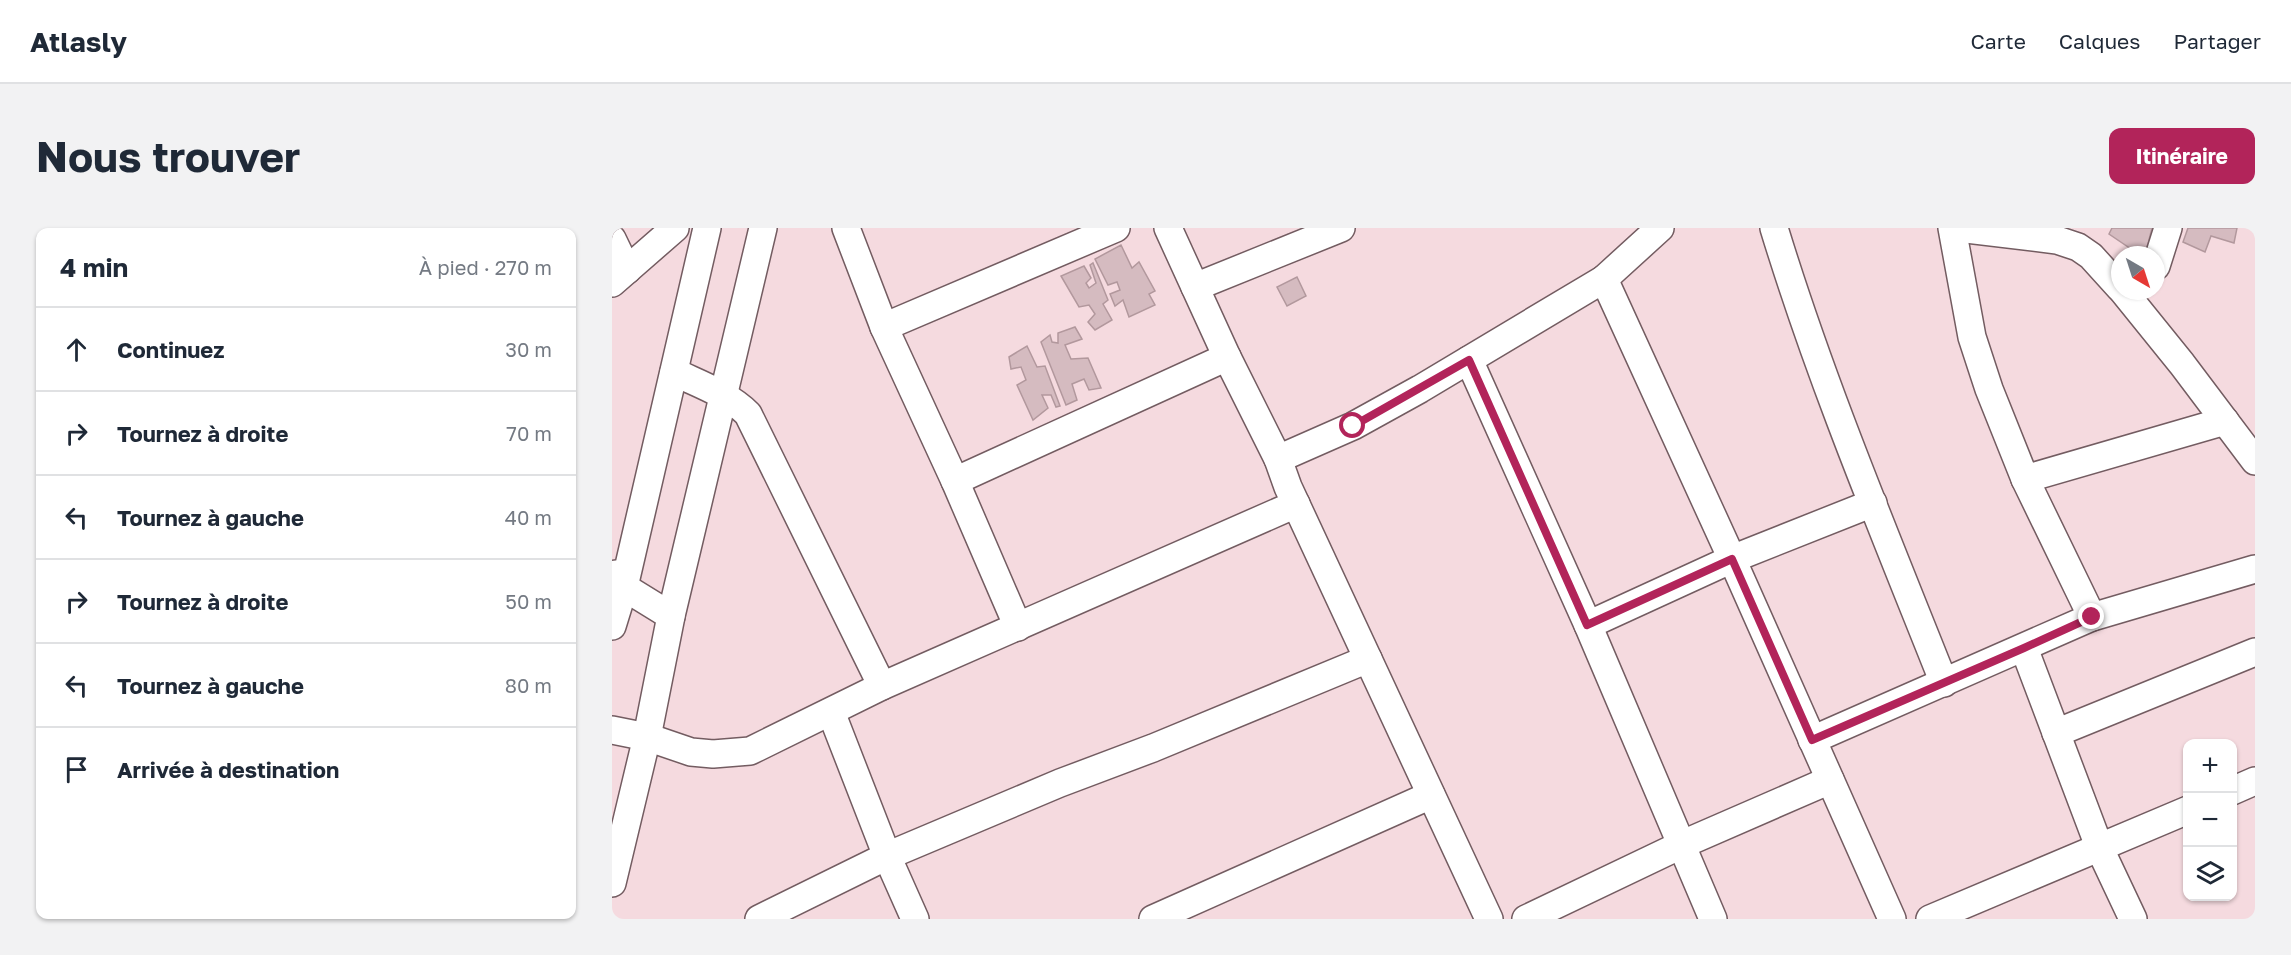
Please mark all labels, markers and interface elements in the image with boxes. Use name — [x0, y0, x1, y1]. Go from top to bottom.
text: Atlasly — [30, 25, 127, 58]
text: Carte — [1970, 28, 2026, 54]
text: Calques — [2059, 28, 2140, 54]
text: Partager — [2173, 28, 2261, 54]
button: Itinéraire — [2109, 128, 2255, 184]
text: Nous trouver — [36, 131, 300, 181]
north arrow — [2111, 246, 2165, 300]
text: 4 min — [60, 252, 128, 283]
text: À pied · 270 m — [419, 255, 552, 279]
icon: ahead — [60, 333, 93, 366]
text: Continuez — [117, 336, 224, 363]
text: 30 m — [505, 337, 552, 361]
route start — [1339, 412, 1365, 438]
icon: right — [60, 417, 93, 450]
text: Tournez à droite — [117, 420, 288, 447]
text: 70 m — [506, 421, 552, 445]
icon: left — [60, 501, 93, 534]
text: Tournez à gauche — [117, 504, 304, 531]
text: 40 m — [505, 505, 552, 529]
icon: right — [60, 585, 93, 618]
text: Tournez à droite — [117, 588, 288, 615]
text: 50 m — [505, 589, 552, 613]
route end — [2078, 603, 2104, 629]
icon: left — [60, 669, 93, 702]
text: Tournez à gauche — [117, 672, 304, 699]
text: 80 m — [505, 673, 552, 697]
map controls — [2183, 739, 2237, 901]
button: + — [2183, 739, 2237, 793]
icon: arrive — [60, 753, 93, 786]
text: Arrivée à destination — [117, 756, 339, 783]
button: − — [2183, 793, 2237, 847]
button: layers — [2183, 847, 2237, 901]

